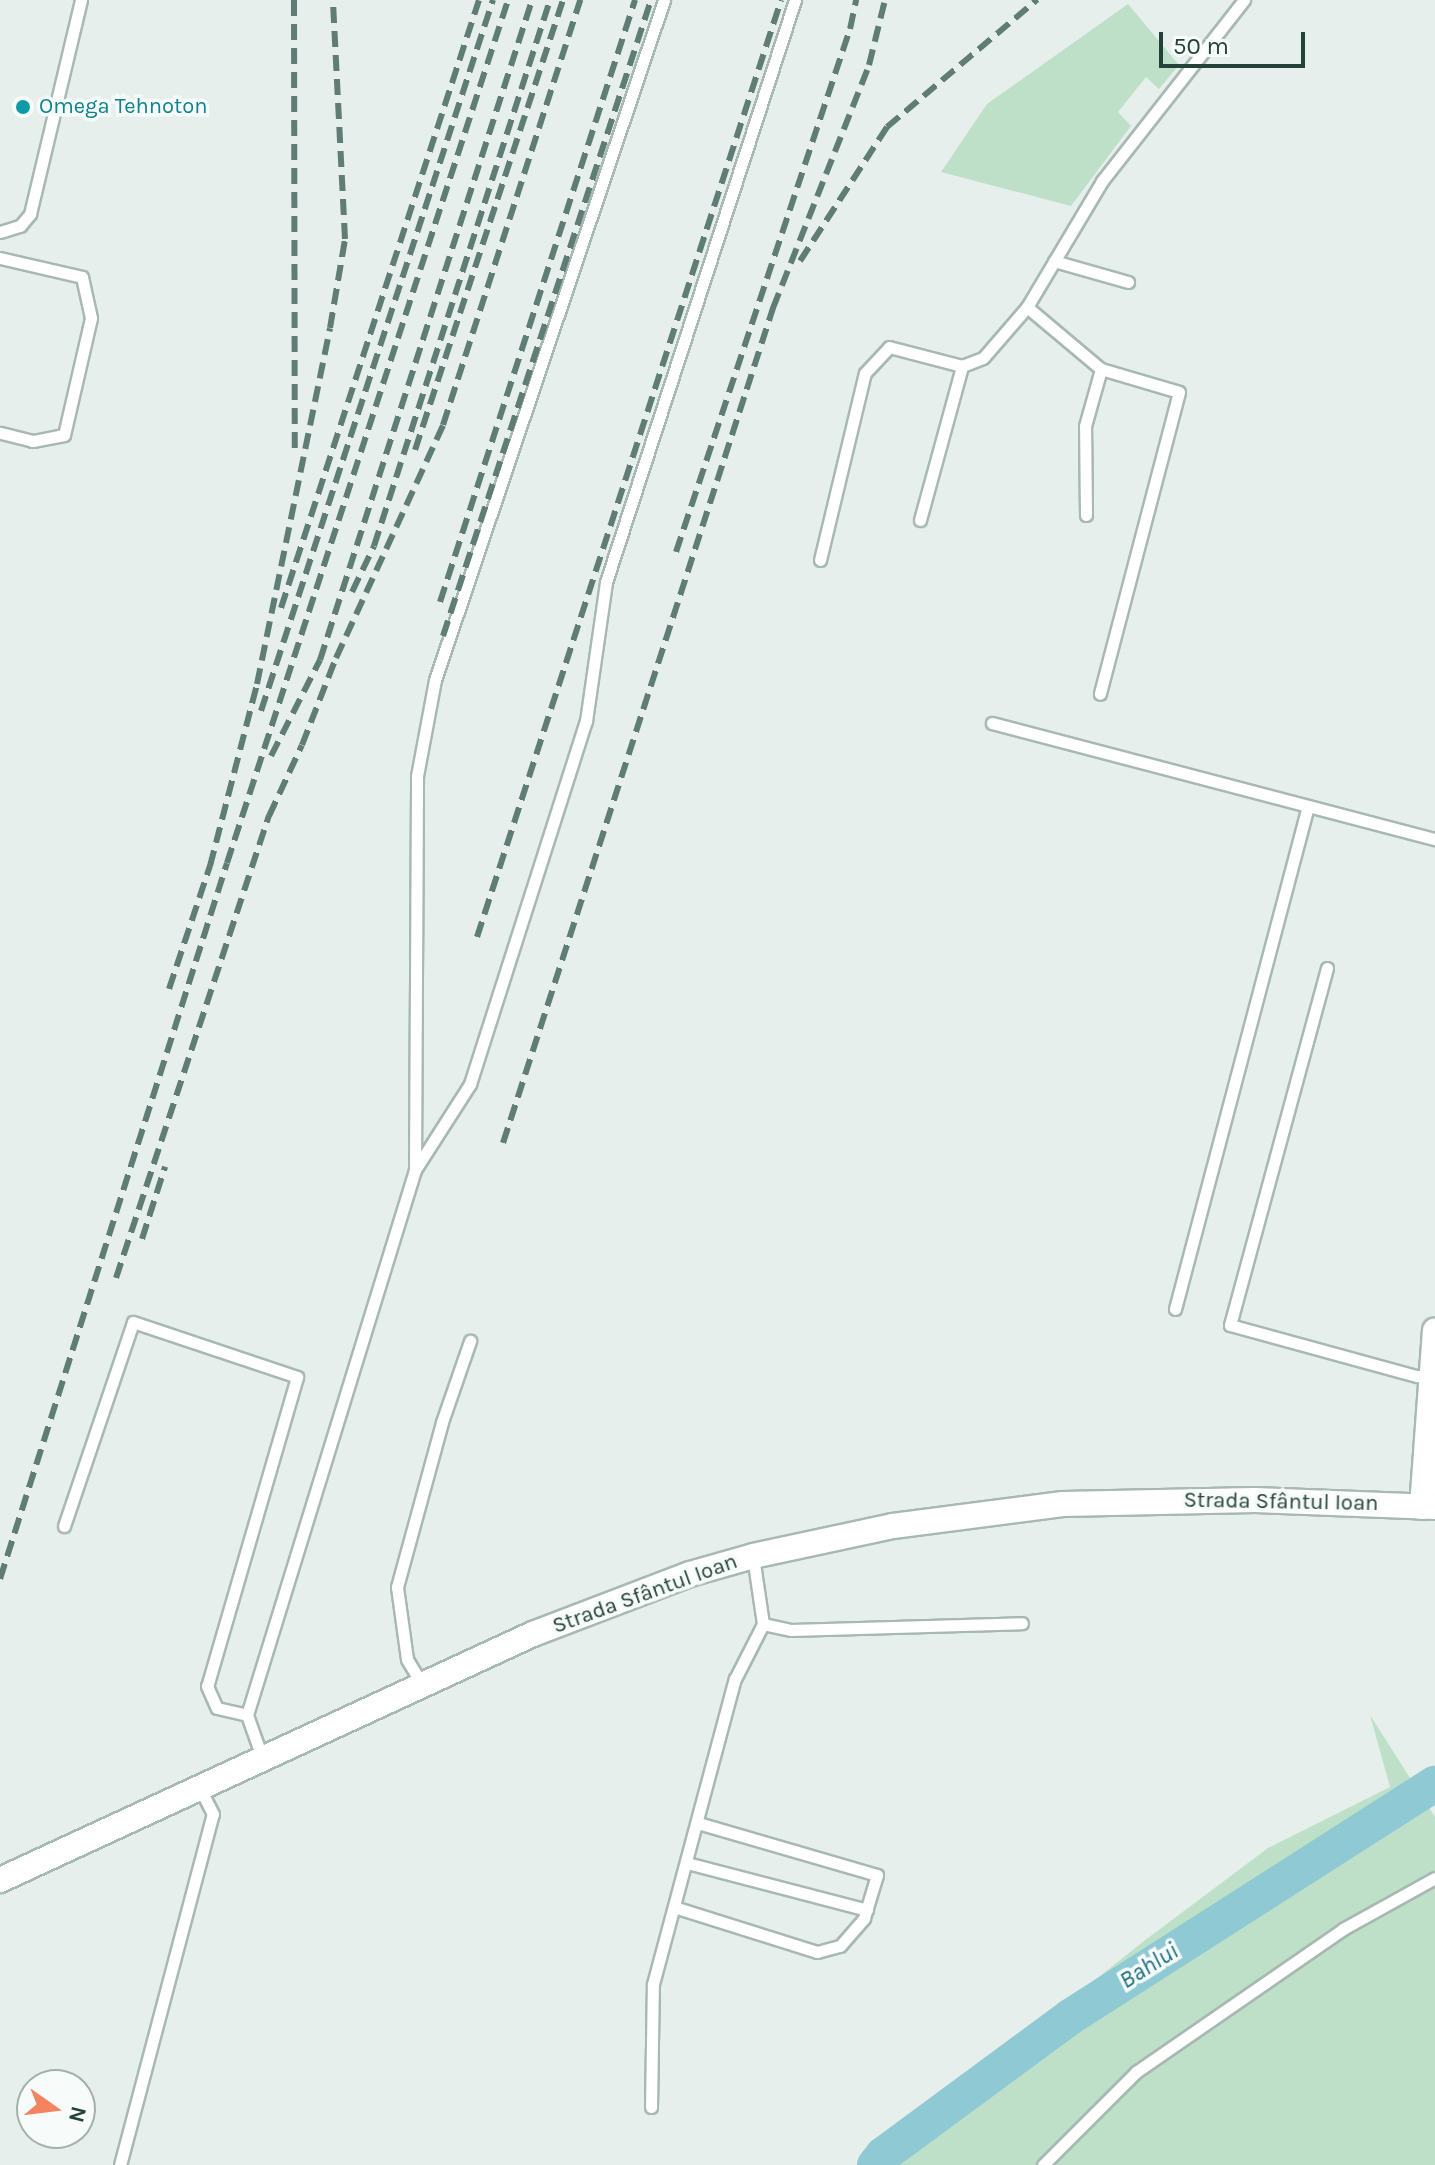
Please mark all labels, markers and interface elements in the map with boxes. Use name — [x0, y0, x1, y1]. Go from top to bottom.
scale bar — [1163, 16, 1309, 66]
text: 50 m — [1173, 32, 1229, 60]
place label: Omega Tehnoton — [39, 94, 208, 120]
marker: Omega Tehnoton — [14, 98, 32, 116]
street label: Strada Sfântul Ioan — [1183, 1487, 1379, 1517]
street label: Strada Sfântul Ioan — [549, 1548, 741, 1640]
water label: Bahlui — [1114, 1937, 1184, 1995]
north arrow — [16, 2069, 96, 2149]
text: N — [63, 2104, 92, 2125]

